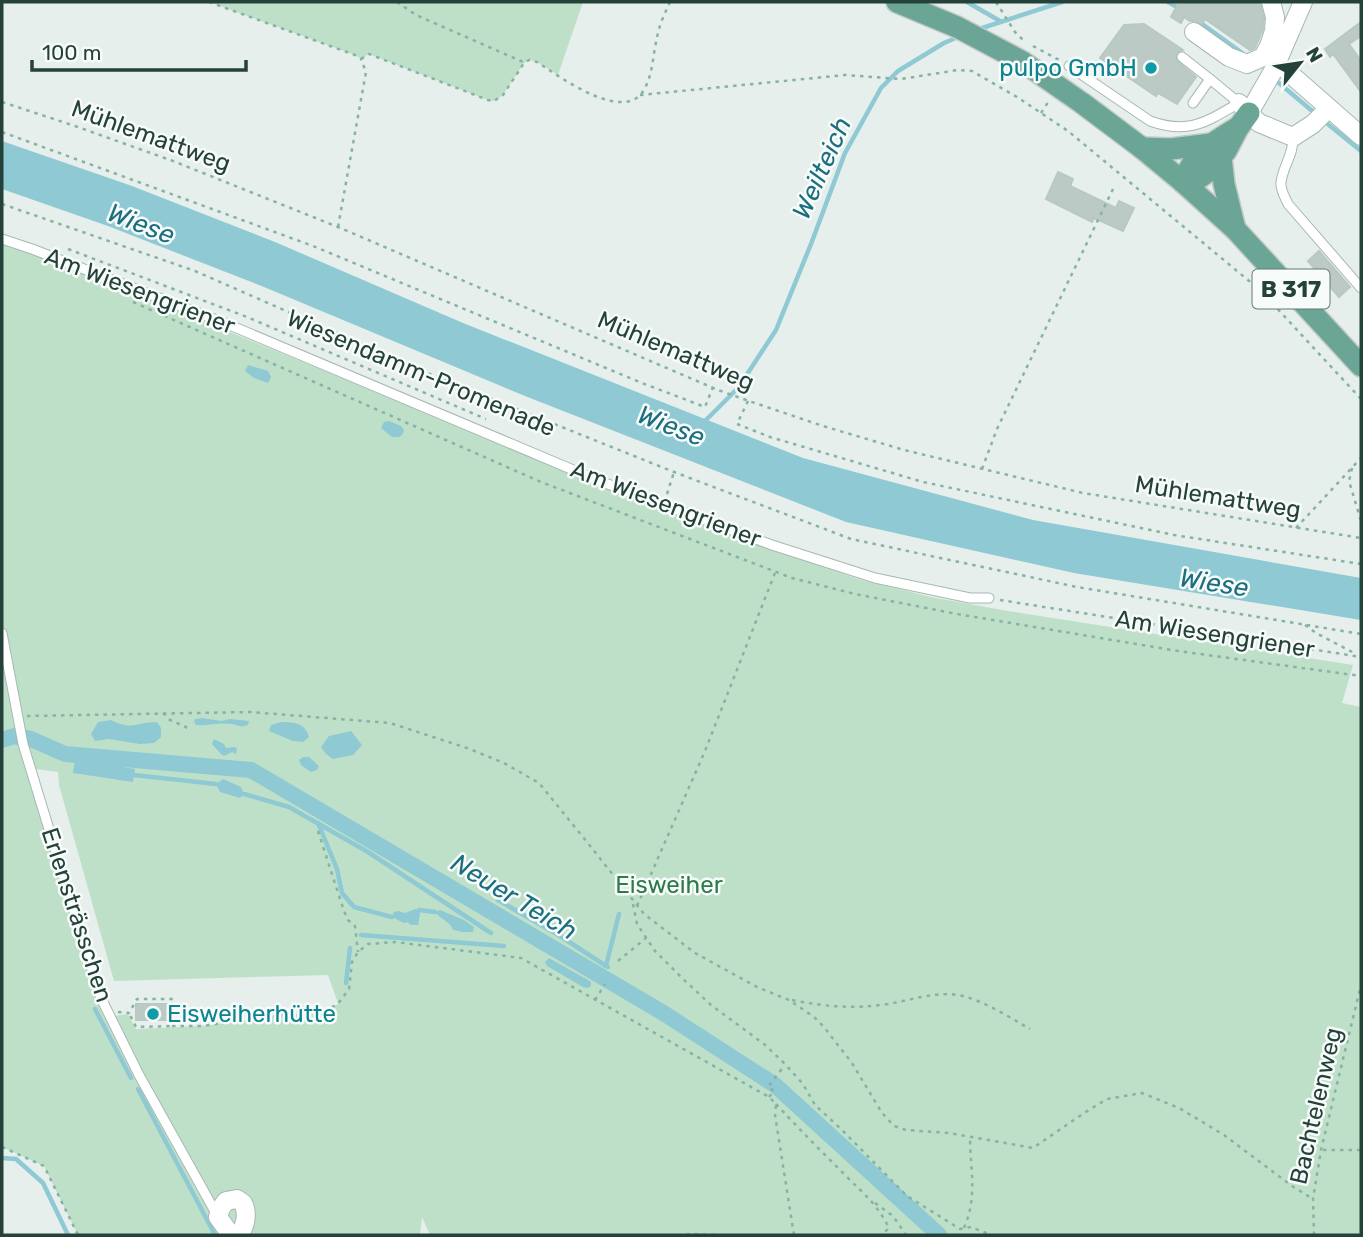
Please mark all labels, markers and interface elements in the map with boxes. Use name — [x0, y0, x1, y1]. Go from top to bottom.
scale bar — [32, 28, 245, 72]
north arrow — [1265, 28, 1335, 98]
text: 100 m — [42, 40, 101, 65]
text: N — [1301, 43, 1328, 66]
place label: pulpo GmbH — [999, 54, 1137, 82]
marker: pulpo GmbH — [1143, 60, 1159, 76]
street label: Mühlemattweg — [68, 94, 234, 178]
water label: Weilteich — [786, 112, 858, 224]
water label: Wiese — [103, 197, 179, 251]
street label: Am Wiesengriener — [41, 242, 239, 340]
road number: B 317 — [1252, 270, 1330, 308]
street label: Wiesendamm-Promenade — [283, 304, 559, 442]
street label: Mühlemattweg — [594, 305, 758, 397]
water label: Wiese — [633, 399, 709, 453]
street label: Am Wiesengriener — [567, 455, 765, 553]
street label: Mühlemattweg — [1133, 470, 1303, 524]
water label: Wiese — [1177, 562, 1251, 604]
street label: Am Wiesengriener — [1113, 604, 1317, 664]
street label: Erlensträsschen — [36, 824, 118, 1006]
water label: Neuer Teich — [445, 847, 583, 947]
park label: Eisweiher — [615, 871, 723, 899]
place label: Eisweiherhütte — [167, 1000, 336, 1028]
marker: Eisweiherhütte — [145, 1006, 161, 1022]
street label: Bachtelenweg — [1284, 1025, 1348, 1187]

